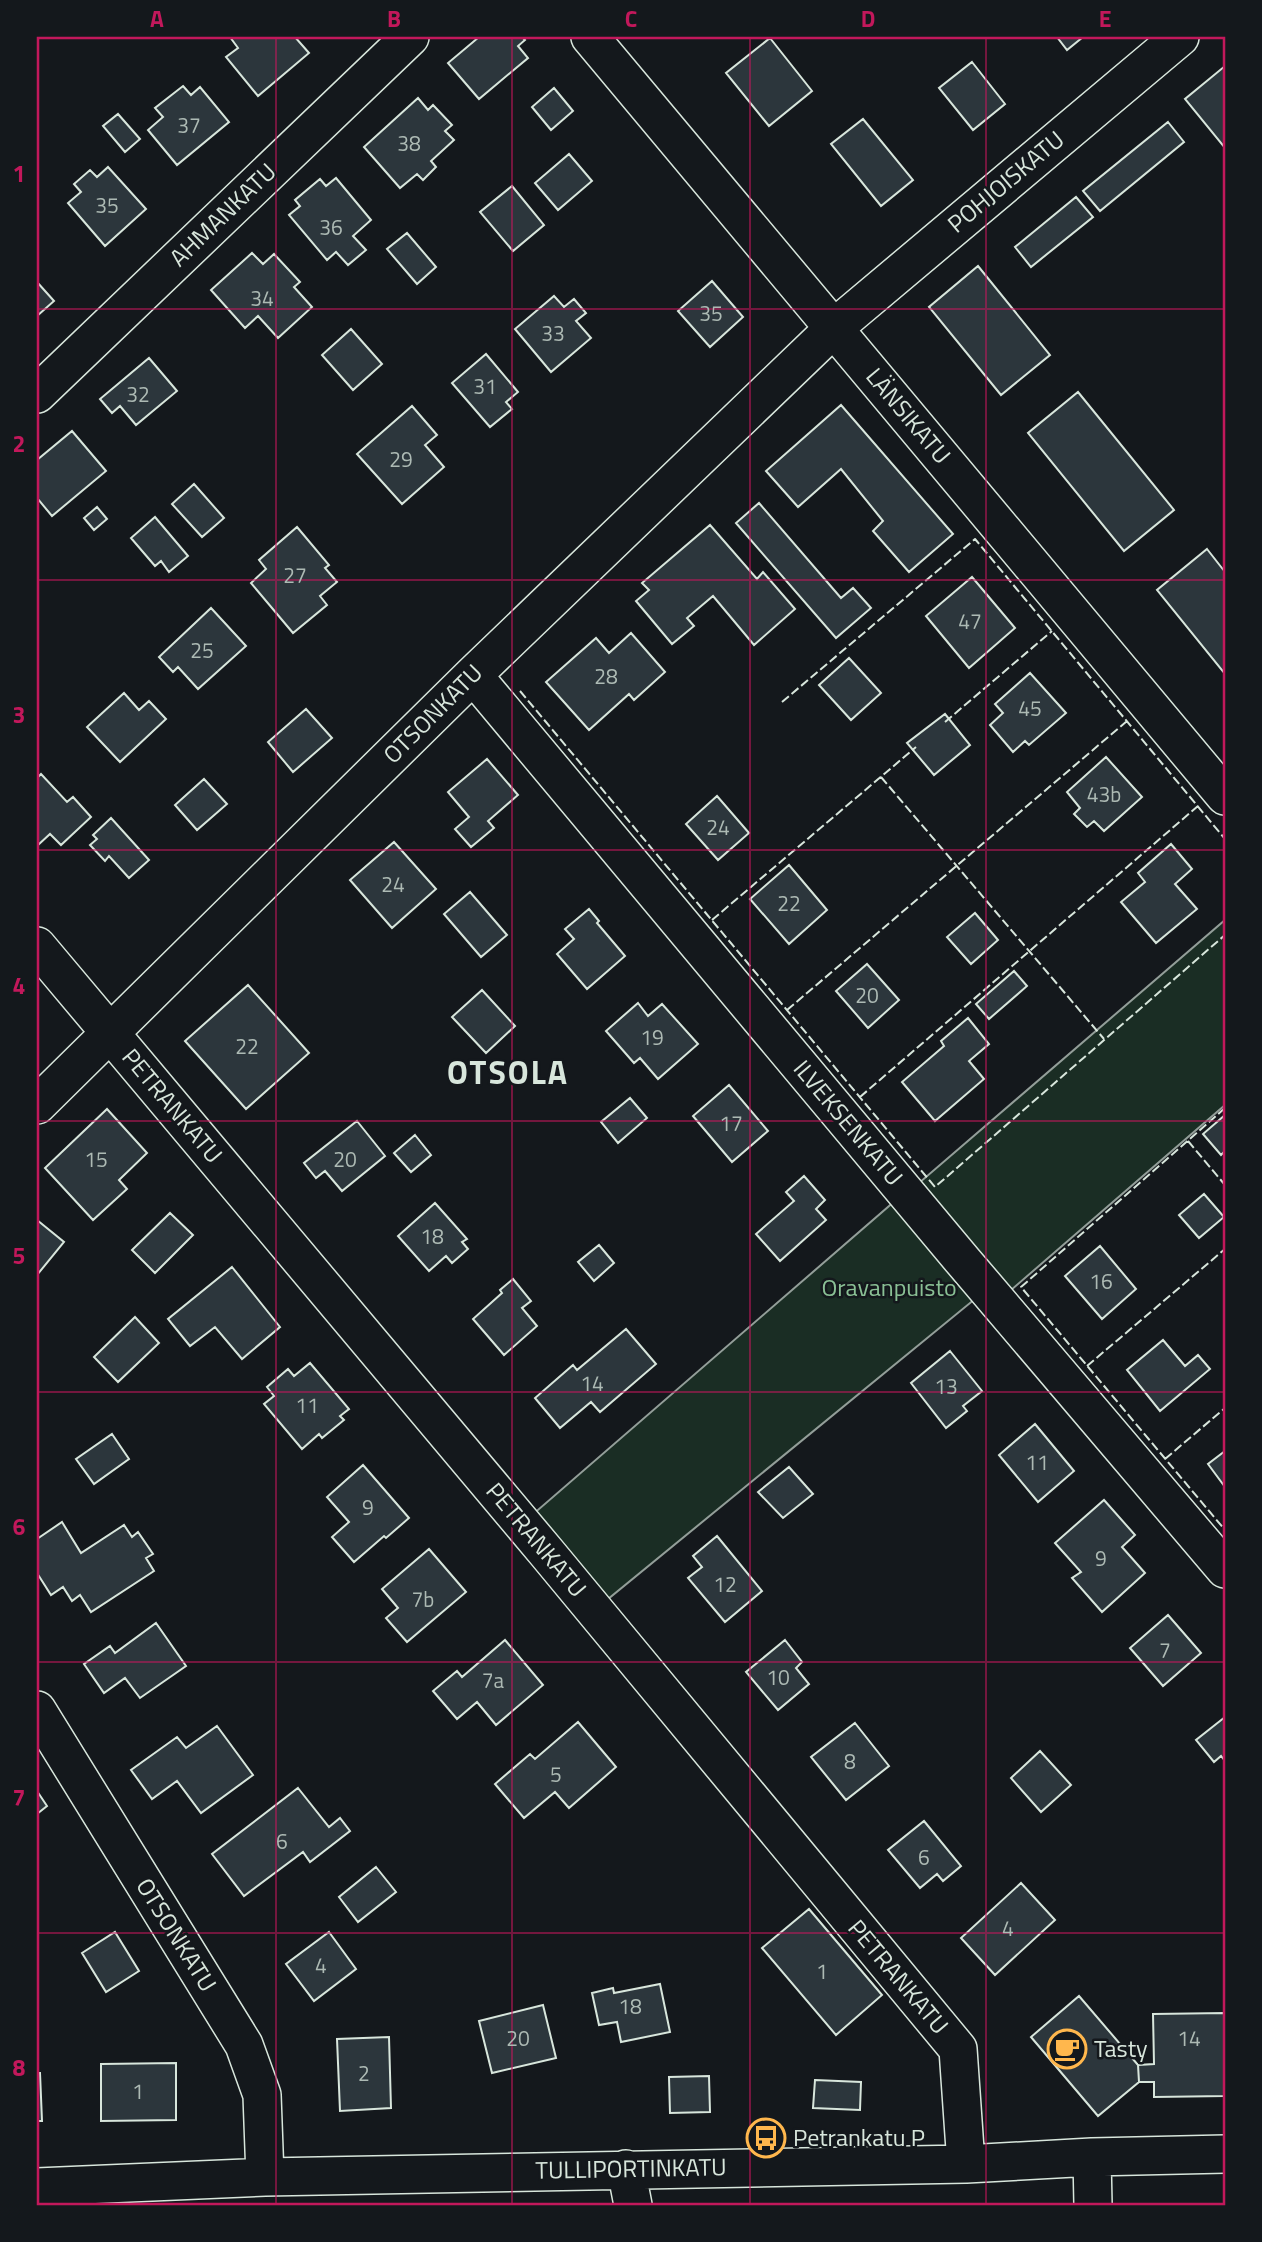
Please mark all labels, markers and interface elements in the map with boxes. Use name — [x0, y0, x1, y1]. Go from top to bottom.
text: A — [150, 1, 164, 36]
text: B — [387, 1, 401, 36]
text: C — [625, 1, 637, 36]
text: D — [861, 1, 875, 36]
text: E — [1099, 1, 1111, 36]
house number: 37 — [177, 109, 201, 141]
street label: POHJOISKATU — [939, 122, 1072, 241]
house number: 38 — [397, 127, 421, 159]
street label: AHMANKATU — [161, 154, 284, 275]
text: 1 — [13, 156, 25, 191]
house number: 35 — [95, 189, 119, 221]
house number: 36 — [319, 211, 343, 243]
house number: 34 — [250, 282, 274, 314]
house number: 35 — [699, 297, 723, 329]
house number: 33 — [541, 317, 565, 349]
street label: LÄNSIKATU — [858, 359, 960, 471]
house number: 31 — [473, 370, 497, 402]
house number: 32 — [126, 378, 150, 410]
text: 2 — [13, 426, 25, 461]
house number: 29 — [389, 443, 413, 475]
house number: 27 — [283, 559, 307, 591]
house number: 47 — [958, 605, 982, 637]
house number: 25 — [190, 634, 214, 666]
street label: OTSONKATU — [374, 655, 490, 771]
house number: 28 — [594, 660, 618, 692]
house number: 45 — [1018, 692, 1042, 724]
text: 3 — [13, 697, 25, 732]
house number: 43b — [1087, 778, 1121, 810]
house number: 24 — [706, 811, 730, 843]
house number: 24 — [381, 868, 405, 900]
house number: 22 — [777, 887, 801, 919]
text: 4 — [13, 968, 25, 1003]
house number: 20 — [855, 979, 879, 1011]
house number: 19 — [640, 1021, 664, 1053]
house number: 22 — [235, 1030, 259, 1062]
street label: PETRANKATU — [114, 1040, 232, 1171]
district label: OTSOLA — [447, 1048, 569, 1096]
street label: ILVEKSENKATU — [785, 1052, 912, 1193]
house number: 17 — [719, 1107, 743, 1139]
house number: 15 — [84, 1143, 108, 1175]
house number: 20 — [333, 1143, 357, 1175]
house number: 18 — [420, 1220, 444, 1252]
text: 5 — [13, 1238, 25, 1273]
house number: 16 — [1089, 1265, 1113, 1297]
park label: Oravanpuisto — [821, 1269, 957, 1305]
house number: 14 — [580, 1367, 604, 1399]
house number: 13 — [934, 1370, 958, 1402]
house number: 11 — [295, 1389, 319, 1421]
house number: 11 — [1025, 1446, 1049, 1478]
street label: PETRANKATU — [478, 1474, 596, 1605]
house number: 9 — [362, 1491, 374, 1523]
text: 6 — [13, 1509, 26, 1544]
house number: 9 — [1095, 1542, 1107, 1574]
house number: 12 — [713, 1568, 737, 1600]
house number: 7b — [412, 1583, 434, 1615]
house number: 7 — [1159, 1634, 1171, 1666]
house number: 10 — [766, 1661, 790, 1693]
house number: 7a — [482, 1664, 505, 1696]
house number: 8 — [844, 1745, 856, 1777]
house number: 5 — [550, 1758, 562, 1790]
text: 7 — [13, 1780, 25, 1815]
house number: 6 — [276, 1825, 288, 1857]
house number: 6 — [918, 1841, 930, 1873]
street label: OTSONKATU — [128, 1871, 226, 1998]
street label: PETRANKATU — [840, 1911, 958, 2042]
house number: 4 — [1002, 1912, 1014, 1944]
house number: 4 — [315, 1949, 327, 1981]
house number: 1 — [816, 1955, 828, 1987]
house number: 18 — [618, 1990, 642, 2022]
house number: 20 — [506, 2022, 530, 2054]
house number: 14 — [1177, 2022, 1201, 2054]
cafe icon: Tasty — [1046, 2028, 1088, 2070]
place label: Tasty — [1094, 2030, 1148, 2066]
text: 8 — [13, 2050, 26, 2085]
house number: 2 — [358, 2057, 370, 2089]
house number: 1 — [132, 2075, 144, 2107]
bus stop icon: Petrankatu P — [745, 2117, 787, 2159]
place label: Petrankatu P — [793, 2119, 925, 2155]
street label: TULLIPORTINKATU — [535, 2148, 727, 2188]

